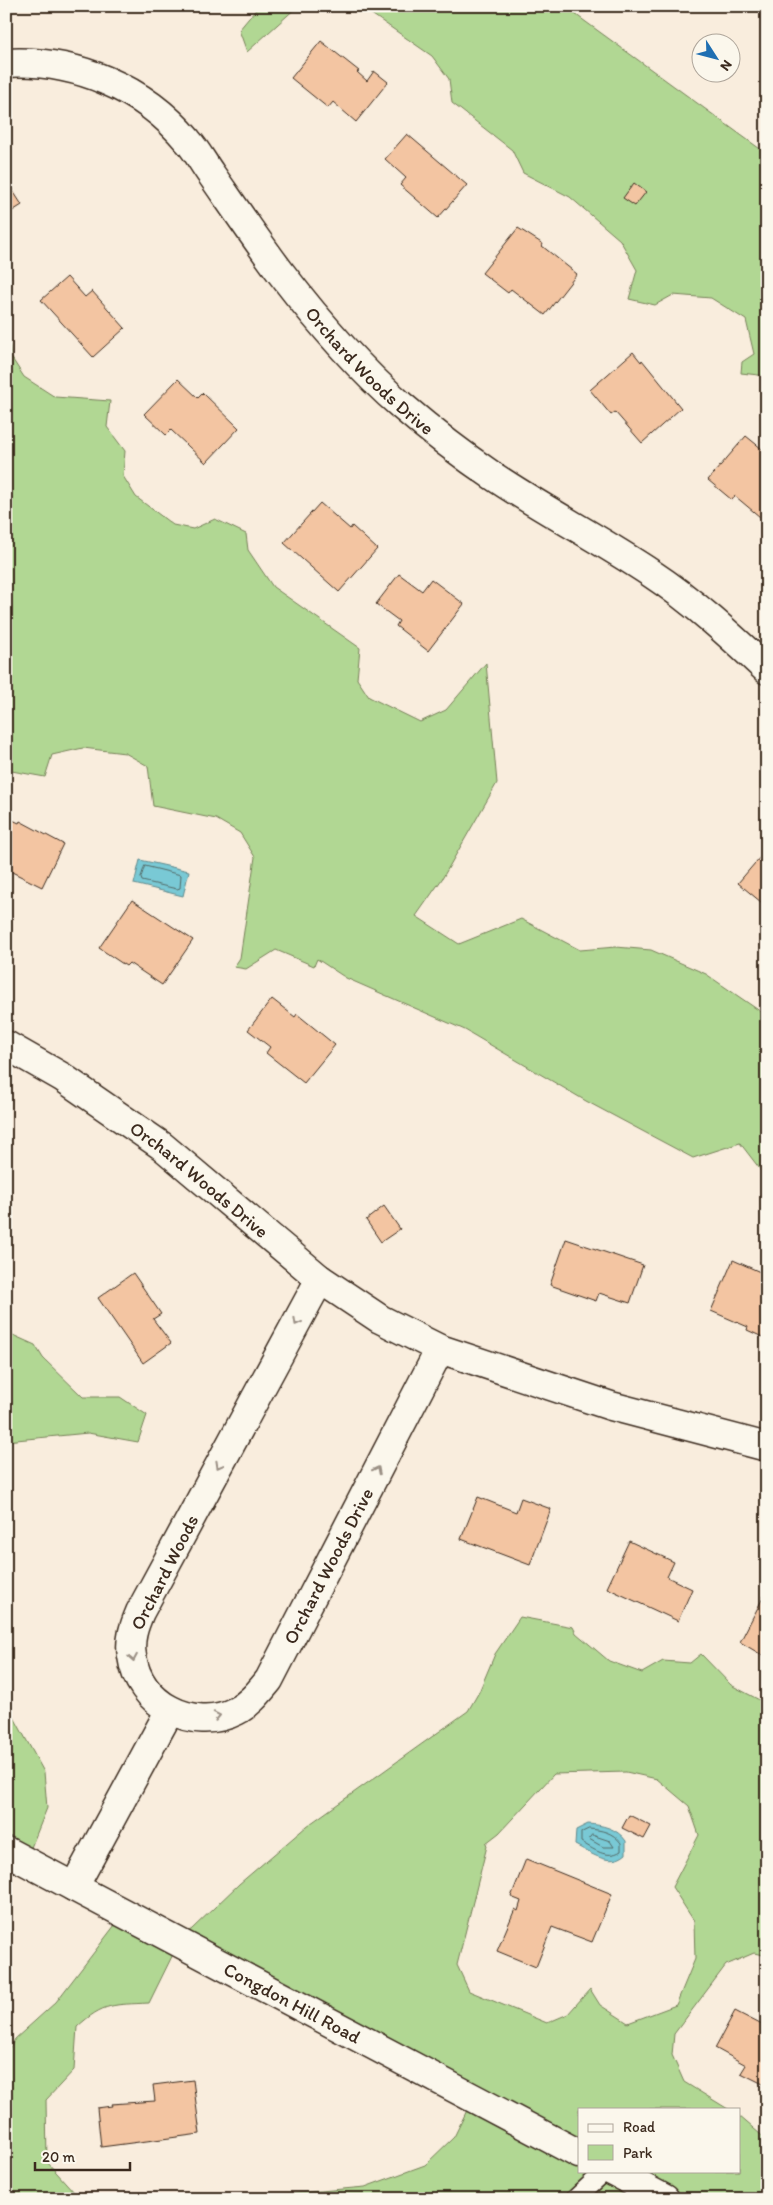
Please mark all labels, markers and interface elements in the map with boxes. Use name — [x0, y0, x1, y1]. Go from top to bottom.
north arrow — [690, 32, 740, 82]
text: N — [716, 57, 736, 74]
street label: Orchard Woods Drive — [300, 302, 438, 440]
street label: Orchard Woods Drive — [125, 1116, 273, 1243]
one-way arrow — [293, 1317, 303, 1326]
one-way arrow — [216, 1460, 226, 1469]
one-way arrow — [371, 1466, 381, 1475]
street label: Orchard Woods Drive — [279, 1484, 378, 1648]
street label: Orchard Woods — [126, 1511, 203, 1634]
one-way arrow — [128, 1654, 138, 1662]
one-way arrow — [212, 1712, 221, 1722]
street label: Congdon Hill Road — [220, 1957, 365, 2049]
legend — [578, 2108, 740, 2172]
text: Road — [623, 2118, 656, 2136]
scale bar — [35, 2140, 130, 2172]
text: Park — [623, 2144, 653, 2162]
text: 20 m — [42, 2148, 76, 2166]

